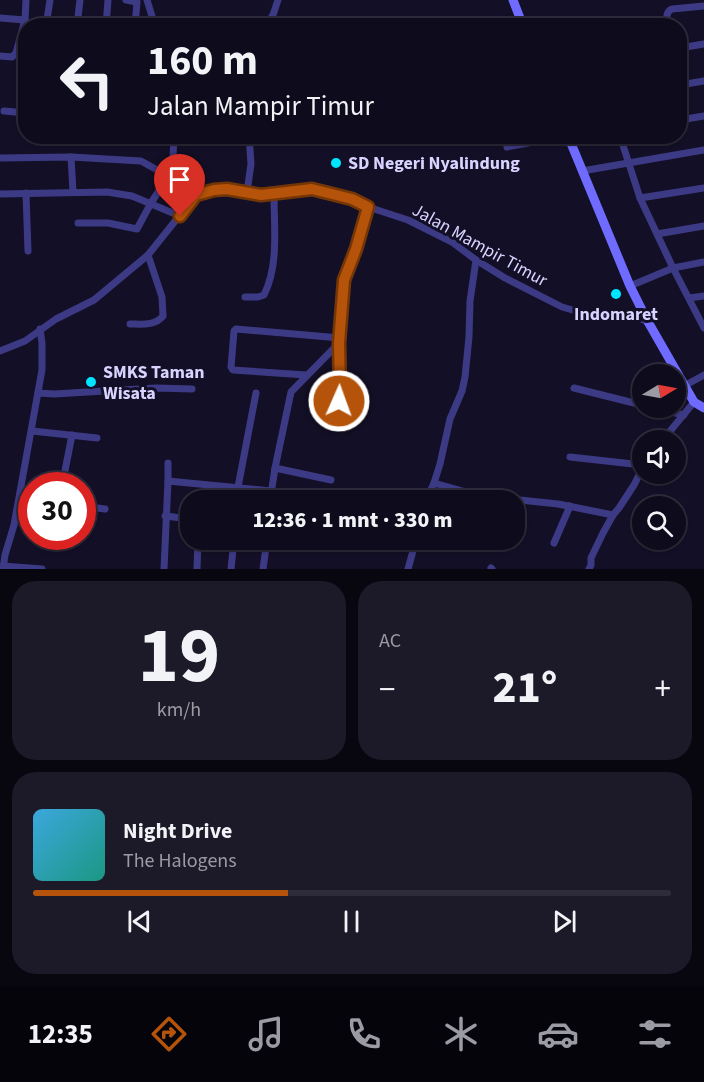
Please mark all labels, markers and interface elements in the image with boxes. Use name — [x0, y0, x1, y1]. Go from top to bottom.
text: 160 m — [147, 31, 258, 91]
icon: left — [48, 42, 126, 120]
text: Jalan Mampir Timur — [147, 87, 374, 126]
place label: SD Negeri Nyalindung — [348, 151, 520, 176]
pin — [154, 154, 205, 216]
marker: SD Negeri Nyalindung — [329, 156, 343, 170]
icon: arrive — [163, 163, 196, 196]
street label: Jalan Mampir Timur — [408, 198, 553, 293]
marker: Indomaret — [609, 287, 623, 301]
place label: Indomaret — [574, 302, 658, 327]
place label: SMKS Taman Wisata — [103, 360, 205, 406]
north arrow — [632, 364, 686, 418]
map controls — [632, 364, 686, 550]
position arrow — [307, 369, 371, 433]
marker: SMKS Taman Wisata — [84, 375, 98, 389]
button: sound — [632, 430, 686, 484]
speed limit sign: 30 — [18, 472, 96, 550]
button: search — [632, 496, 686, 550]
text: 12:36 · 1 mnt · 330 m — [252, 504, 453, 536]
text: 19 — [138, 601, 220, 712]
text: AC — [379, 627, 401, 655]
text: 21° — [493, 656, 557, 720]
text: − — [379, 666, 395, 713]
text: + — [655, 666, 671, 713]
text: km/h — [157, 696, 201, 724]
text: Night Drive — [123, 815, 232, 847]
text: The Halogens — [123, 847, 237, 875]
icon: previous — [123, 905, 156, 938]
icon: pause — [335, 905, 368, 938]
icon: next — [548, 905, 581, 938]
icon: directions — [148, 1013, 190, 1055]
icon: music — [245, 1013, 287, 1055]
icon: phone — [343, 1013, 385, 1055]
icon: climate — [440, 1013, 482, 1055]
icon: car — [537, 1013, 579, 1055]
icon: filters — [634, 1013, 676, 1055]
text: 12:35 — [28, 1015, 93, 1054]

